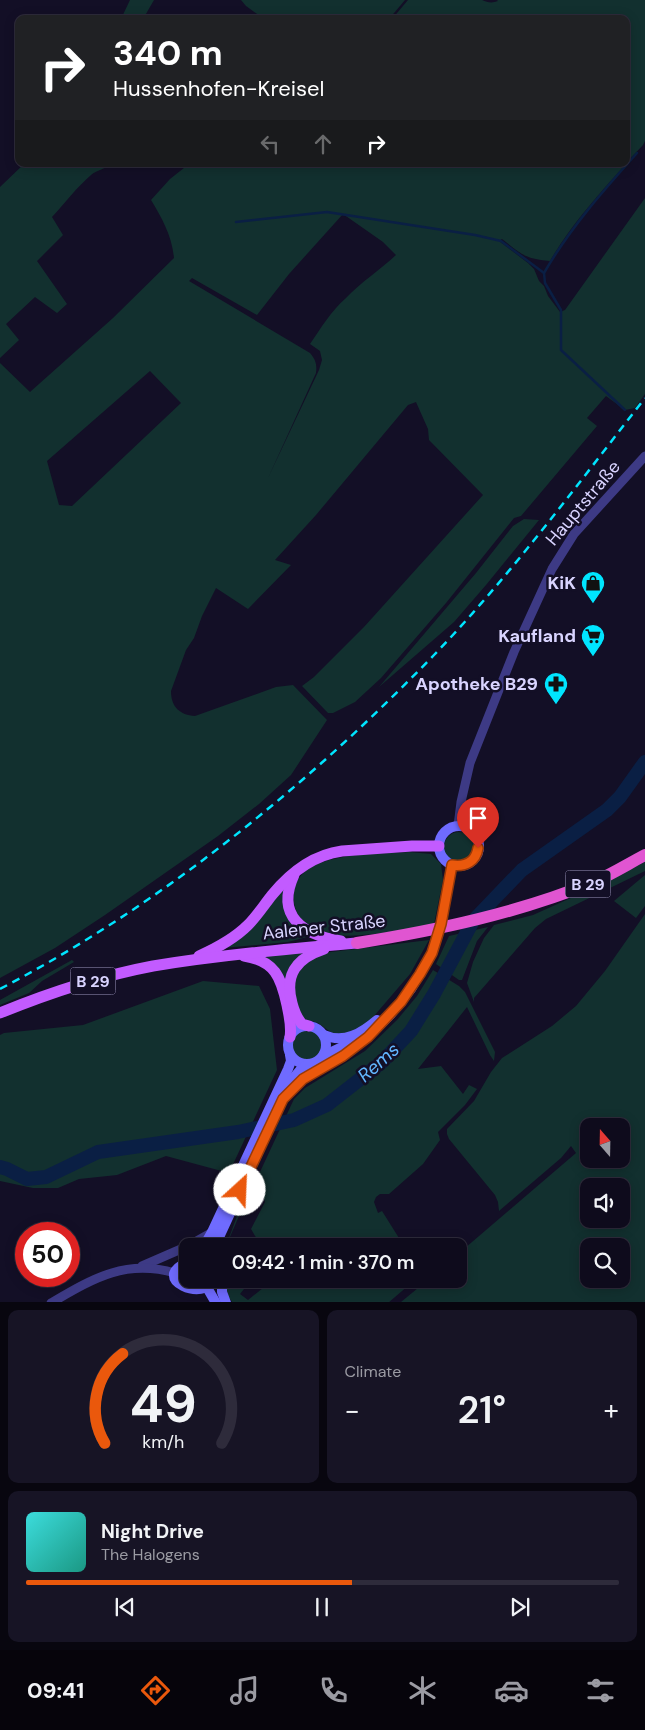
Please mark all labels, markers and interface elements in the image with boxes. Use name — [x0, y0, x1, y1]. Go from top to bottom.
text: 340 m — [113, 30, 223, 76]
icon: right — [30, 35, 95, 100]
text: Hussenhofen-Kreisel — [113, 74, 324, 103]
icon: left — [256, 130, 284, 158]
icon: ahead — [309, 130, 337, 158]
icon: right — [362, 130, 390, 158]
street label: Hauptstraße — [540, 455, 626, 551]
shop icon: KiK — [580, 570, 606, 604]
place label: KiK — [548, 571, 576, 595]
supermarket icon: Kaufland — [580, 623, 606, 657]
place label: Kaufland — [498, 624, 576, 648]
pharmacy icon: Apotheke B29 — [543, 671, 569, 705]
place label: Apotheke B29 — [415, 672, 538, 696]
pin — [457, 797, 499, 848]
icon: arrive — [464, 804, 492, 832]
road number: B 29 — [566, 871, 610, 898]
street label: Aalener Straße — [261, 909, 387, 945]
road number: B 29 — [70, 968, 116, 994]
water label: Rems — [352, 1037, 405, 1088]
north arrow — [580, 1118, 630, 1168]
map controls — [580, 1118, 630, 1288]
position arrow — [213, 1163, 265, 1215]
button: sound — [580, 1178, 630, 1228]
speed limit sign: 50 — [15, 1222, 80, 1287]
button: search — [580, 1238, 630, 1288]
text: 09:42 · 1 min · 370 m — [232, 1250, 414, 1275]
text: Climate — [345, 1361, 401, 1382]
text: 49 — [130, 1370, 197, 1438]
text: 21° — [457, 1385, 506, 1435]
text: − — [345, 1392, 360, 1429]
text: + — [604, 1392, 619, 1429]
text: km/h — [142, 1430, 184, 1454]
text: Night Drive — [101, 1519, 204, 1544]
text: The Halogens — [101, 1544, 200, 1565]
icon: previous — [111, 1593, 139, 1621]
icon: pause — [308, 1593, 336, 1621]
icon: next — [506, 1593, 534, 1621]
icon: directions — [138, 1673, 173, 1708]
icon: music — [227, 1673, 262, 1708]
icon: phone — [316, 1673, 351, 1708]
icon: climate — [405, 1673, 440, 1708]
icon: car — [494, 1673, 529, 1708]
icon: filters — [583, 1673, 618, 1708]
text: 09:41 — [27, 1676, 84, 1705]

